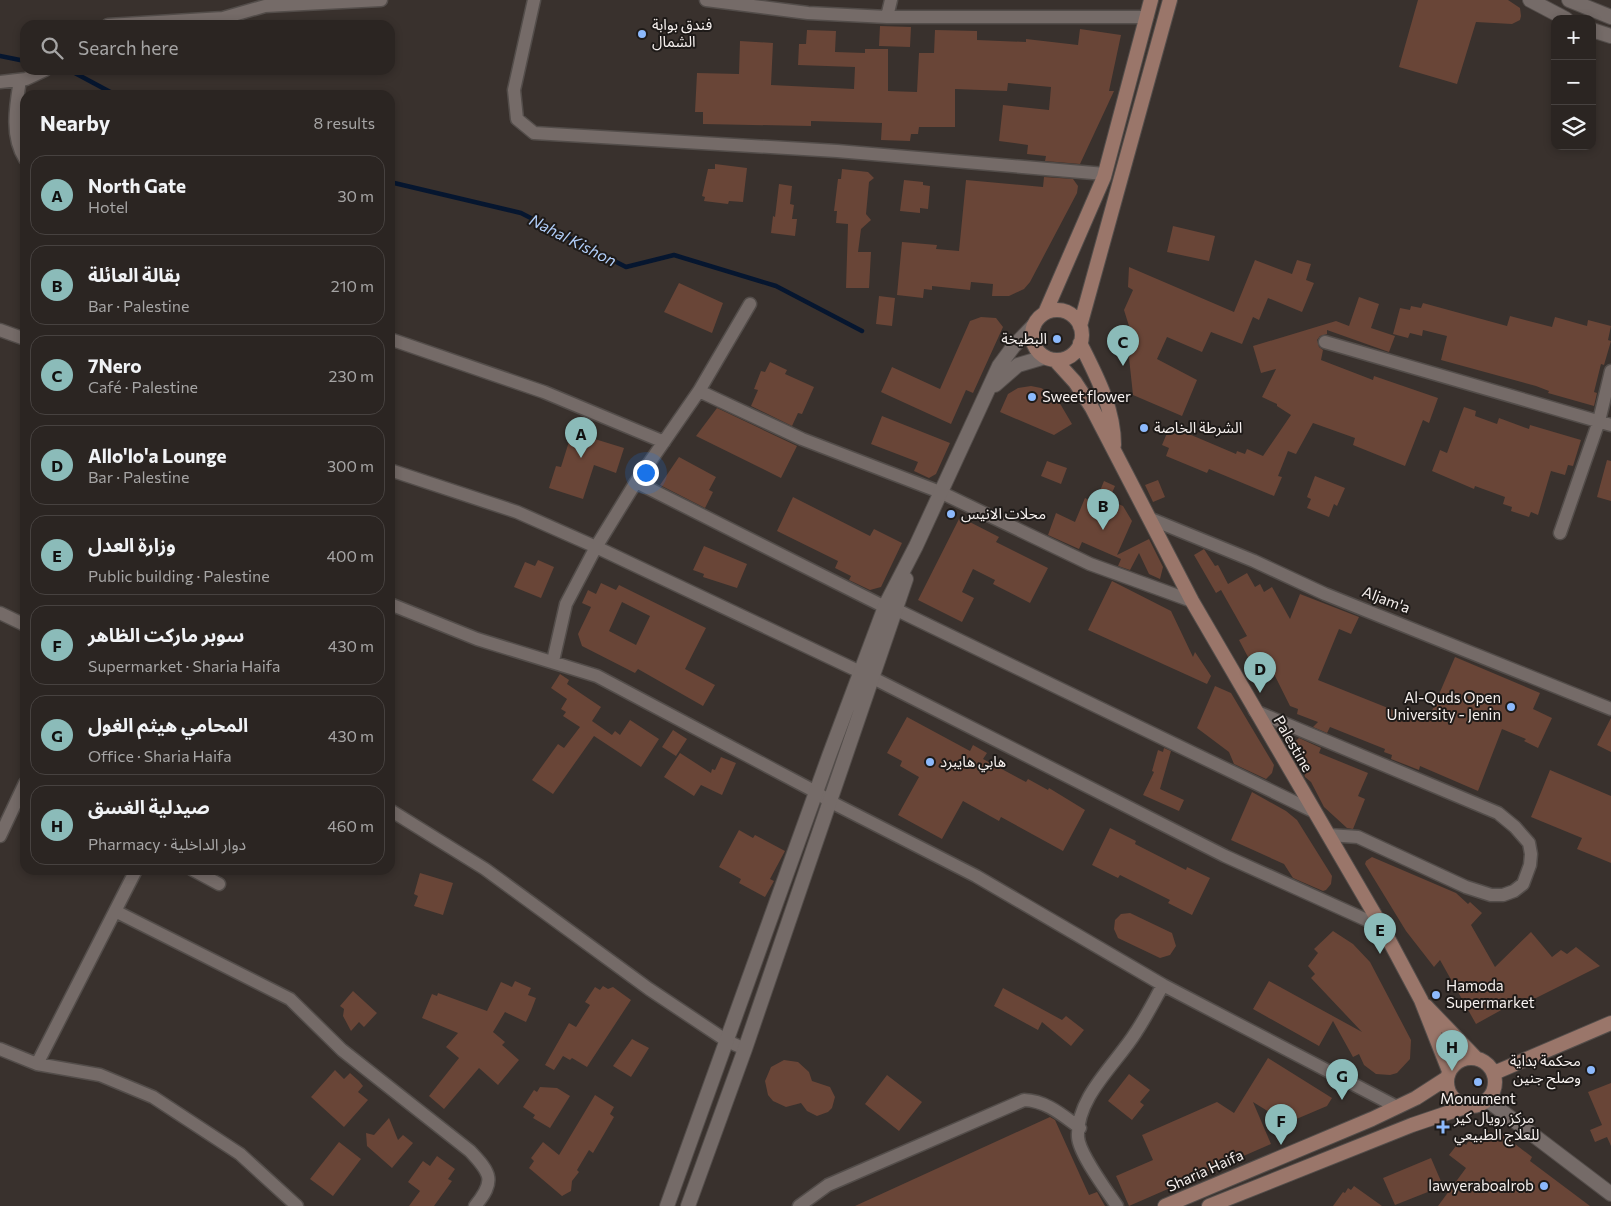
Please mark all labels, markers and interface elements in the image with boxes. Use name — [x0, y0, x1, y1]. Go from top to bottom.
place label: فندق بوابة الشمال — [652, 15, 713, 51]
map controls — [1551, 15, 1596, 150]
button: + — [1551, 15, 1596, 60]
search box — [20, 20, 395, 75]
marker: فندق بوابة الشمال — [636, 28, 648, 40]
icon: search — [38, 34, 66, 62]
text: Search here — [78, 36, 178, 59]
button: − — [1551, 60, 1596, 105]
button: layers — [1551, 105, 1596, 150]
text: Nearby — [40, 110, 110, 135]
text: 8 results — [314, 113, 375, 132]
text: North Gate — [88, 174, 186, 197]
text: A — [51, 186, 63, 205]
text: 30 m — [337, 186, 374, 205]
text: Hotel — [88, 197, 128, 216]
water label: Nahal Kishon — [527, 209, 620, 270]
text: بقالة العائلة — [88, 263, 180, 286]
text: B — [52, 276, 62, 295]
text: 210 m — [331, 276, 374, 295]
text: Bar · Palestine — [88, 296, 189, 315]
pin: C — [1107, 325, 1139, 366]
place label: البطيخة — [1001, 329, 1047, 347]
marker: البطيخة — [1051, 333, 1063, 345]
text: 7Nero — [88, 354, 142, 377]
text: C — [52, 366, 62, 385]
text: 230 m — [329, 366, 374, 385]
text: Café · Palestine — [88, 377, 198, 396]
place label: Sweet flower — [1042, 387, 1131, 405]
marker: Sweet flower — [1026, 391, 1038, 403]
pin: A — [565, 417, 597, 458]
place label: الشرطة الخاصة — [1154, 418, 1242, 437]
marker: الشرطة الخاصة — [1138, 422, 1150, 434]
text: Allo'lo'a Lounge — [88, 444, 227, 467]
text: D — [51, 456, 63, 475]
text: 300 m — [327, 456, 374, 475]
your location — [633, 460, 659, 486]
text: Bar · Palestine — [88, 467, 189, 486]
pin: B — [1087, 489, 1119, 530]
place label: محلات الانيس — [961, 504, 1046, 523]
marker: محلات الانيس — [945, 508, 957, 520]
text: وزارة العدل — [88, 533, 176, 556]
text: E — [52, 546, 62, 565]
text: 400 m — [326, 546, 374, 565]
text: Public building · Palestine — [88, 566, 270, 585]
street label: Aljam'a — [1360, 582, 1413, 616]
text: سوبر ماركت الظاهر — [88, 623, 244, 646]
text: F — [52, 636, 62, 655]
text: 430 m — [328, 636, 374, 655]
pin: D — [1244, 652, 1276, 693]
text: Supermarket · Sharia Haifa — [88, 656, 280, 675]
place label: Al-Quds Open University - Jenin — [1387, 688, 1501, 723]
marker: Al-Quds Open University - Jenin — [1505, 701, 1517, 713]
street label: Palestine — [1271, 712, 1317, 775]
text: المحامي هيثم الغول — [88, 713, 248, 736]
text: G — [51, 726, 63, 745]
text: 430 m — [328, 726, 374, 745]
text: Office · Sharia Haifa — [88, 746, 232, 765]
place label: هابي هايبرد — [940, 752, 1006, 773]
marker: هابي هايبرد — [924, 756, 936, 768]
text: صيدلية الغسق — [88, 795, 210, 818]
text: H — [51, 816, 63, 835]
text: 460 m — [327, 816, 374, 835]
text: Pharmacy · دوار الداخلية — [88, 834, 246, 853]
pin: E — [1364, 913, 1396, 954]
place label: Hamoda Supermarket — [1446, 976, 1535, 1011]
marker: Hamoda Supermarket — [1430, 989, 1442, 1001]
pin: H — [1436, 1030, 1468, 1071]
place label: محكمة بداية وصلح جنين — [1510, 1051, 1581, 1090]
pin: G — [1326, 1059, 1358, 1100]
marker: محكمة بداية وصلح جنين — [1585, 1064, 1597, 1076]
marker: Monument — [1472, 1076, 1484, 1088]
place label: Monument — [1440, 1089, 1516, 1107]
pin: F — [1265, 1104, 1297, 1145]
place label: مركز رويال كير للعلاج الطبيعي — [1453, 1108, 1539, 1147]
marker: مركز رويال كير للعلاج الطبيعي — [1436, 1120, 1450, 1134]
street label: Sharia Haifa — [1163, 1145, 1246, 1195]
place label: lawyeraboalrob — [1428, 1176, 1534, 1194]
marker: lawyeraboalrob — [1538, 1180, 1550, 1192]

